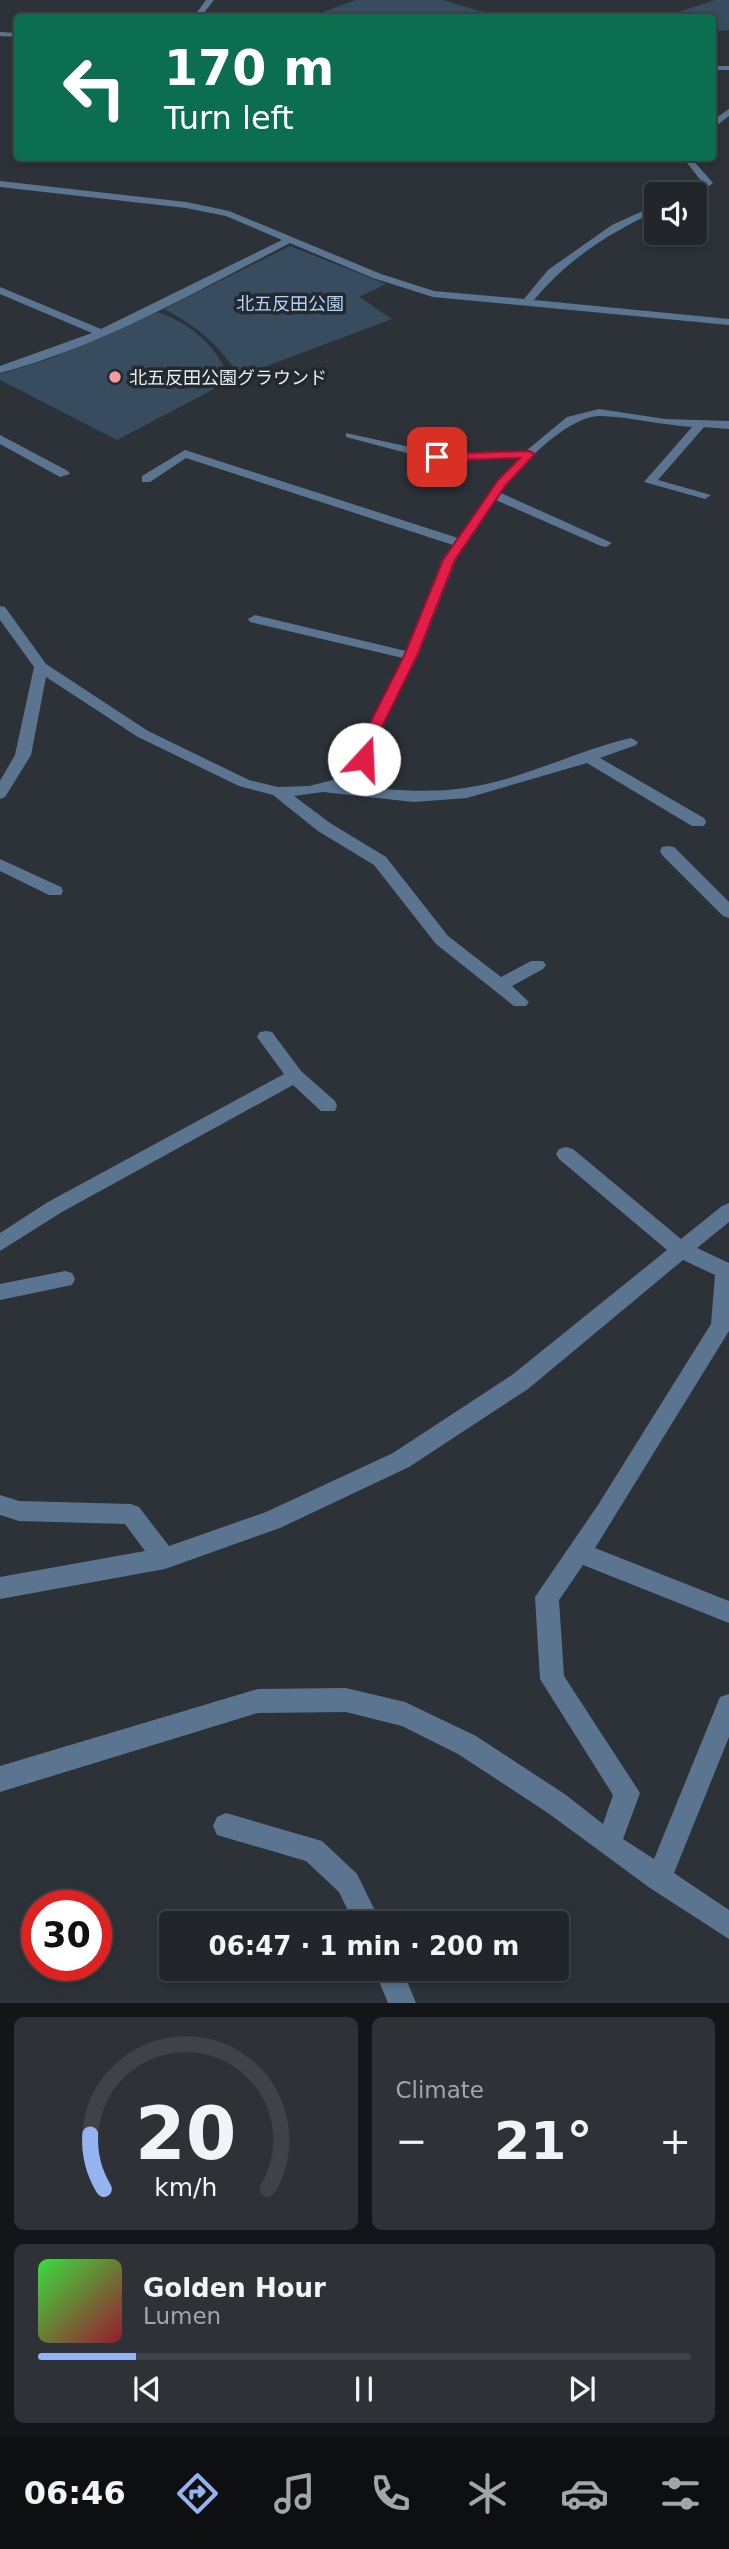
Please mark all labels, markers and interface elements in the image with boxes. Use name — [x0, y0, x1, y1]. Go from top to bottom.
text: 170 m — [164, 40, 334, 97]
icon: left — [49, 42, 140, 133]
text: Turn left — [164, 99, 294, 137]
map controls — [644, 182, 707, 245]
button: sound — [644, 182, 707, 245]
park label: 北五反田公園 — [236, 293, 344, 314]
place label: 北五反田公園グラウンド — [129, 367, 327, 388]
marker: 北五反田公園グラウンド — [107, 369, 123, 385]
pin — [407, 427, 467, 487]
icon: arrive — [418, 438, 456, 476]
position arrow — [327, 722, 401, 796]
speed limit sign: 30 — [21, 1890, 112, 1981]
text: 06:47 · 1 min · 200 m — [209, 1931, 519, 1961]
text: Climate — [396, 2077, 484, 2103]
text: 20 — [135, 2092, 236, 2177]
text: 21° — [494, 2111, 592, 2171]
text: − — [396, 2119, 427, 2163]
text: + — [659, 2119, 691, 2163]
text: km/h — [154, 2173, 217, 2202]
text: Golden Hour — [143, 2273, 326, 2303]
text: Lumen — [143, 2303, 221, 2329]
icon: previous — [128, 2370, 166, 2408]
icon: pause — [345, 2370, 383, 2408]
icon: next — [563, 2370, 601, 2408]
icon: directions — [173, 2469, 222, 2518]
icon: music — [270, 2469, 319, 2518]
icon: phone — [366, 2469, 415, 2518]
icon: climate — [463, 2469, 512, 2518]
icon: car — [560, 2469, 609, 2518]
icon: filters — [656, 2469, 705, 2518]
text: 06:46 — [24, 2474, 126, 2512]

